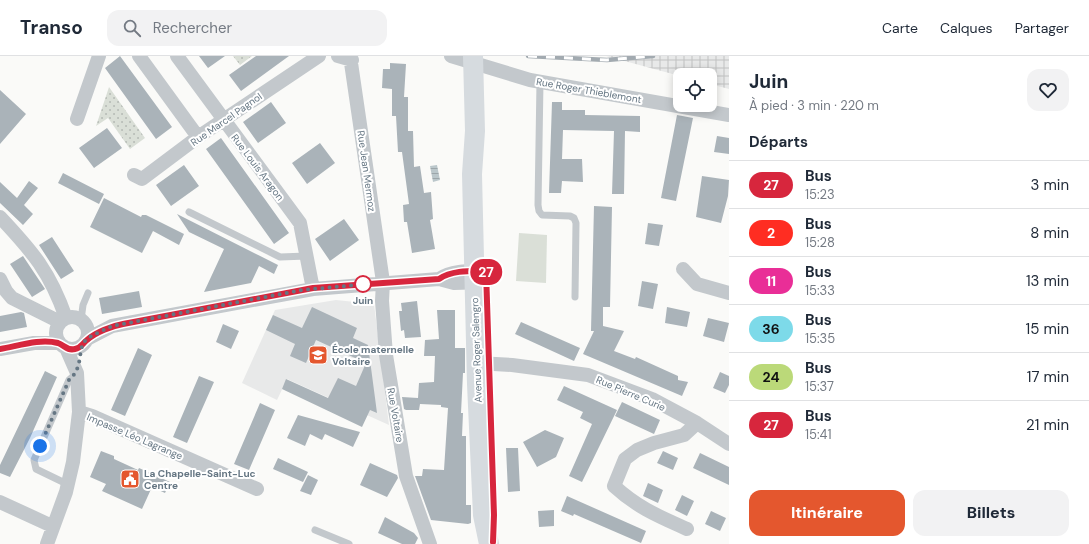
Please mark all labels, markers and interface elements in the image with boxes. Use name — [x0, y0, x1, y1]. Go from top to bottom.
search box — [107, 10, 387, 46]
text: Transo — [20, 15, 83, 40]
icon: search — [121, 17, 143, 39]
text: Rechercher — [153, 18, 232, 38]
text: Carte — [882, 19, 918, 37]
text: Calques — [940, 19, 993, 37]
text: Partager — [1015, 19, 1069, 37]
map controls — [673, 68, 717, 112]
button: locate — [673, 68, 717, 112]
text: Juin — [749, 69, 788, 94]
button: heart — [1027, 69, 1069, 111]
street label: Rue Roger Thieblemont — [535, 75, 643, 106]
street label: Rue Marcel Pagnol — [188, 90, 264, 149]
text: À pied · 3 min · 220 m — [749, 97, 879, 114]
street label: Rue Jean Mermoz — [354, 130, 379, 213]
street label: Rue Louis Aragon — [228, 132, 287, 203]
text: Départs — [749, 132, 808, 152]
text: Bus — [805, 166, 832, 186]
text: 3 min — [1031, 175, 1069, 195]
text: 27 — [763, 176, 779, 194]
text: 15:23 — [805, 186, 835, 203]
text: Bus — [805, 214, 832, 234]
text: 8 min — [1030, 223, 1069, 243]
text: 2 — [767, 224, 775, 242]
text: 15:28 — [805, 234, 835, 251]
line badge: 27 — [468, 259, 504, 285]
text: Bus — [805, 262, 832, 282]
text: 27 — [478, 263, 494, 281]
text: 13 min — [1026, 271, 1069, 291]
text: 11 — [766, 272, 776, 290]
marker: Juin — [354, 275, 372, 293]
text: 15:33 — [805, 282, 835, 299]
place label: Juin — [353, 294, 373, 307]
street label: Avenue Roger Salengro — [468, 297, 485, 403]
text: Bus — [805, 310, 832, 330]
text: 15 min — [1026, 319, 1069, 339]
text: 36 — [762, 320, 780, 338]
text: 15:35 — [805, 330, 835, 347]
place label: École maternelle Voltaire — [332, 343, 414, 368]
school or university icon: École maternelle Voltaire — [307, 344, 329, 366]
text: Bus — [805, 358, 832, 378]
text: 17 min — [1027, 367, 1069, 387]
text: 24 — [762, 368, 780, 386]
street label: Rue Pierre Curie — [594, 373, 668, 414]
text: 15:37 — [805, 378, 834, 395]
street label: Rue Voltaire — [384, 387, 407, 444]
text: Bus — [805, 406, 832, 426]
street label: Impasse Léo Lagrange — [85, 410, 185, 463]
text: 21 min — [1026, 415, 1069, 435]
text: 27 — [763, 416, 779, 434]
text: 15:41 — [805, 426, 832, 443]
your location — [30, 436, 50, 456]
place label: La Chapelle-Saint-Luc Centre — [144, 467, 256, 492]
public building icon: La Chapelle-Saint-Luc Centre — [119, 468, 141, 490]
button: Itinéraire — [749, 490, 905, 536]
button: Billets — [913, 490, 1069, 536]

